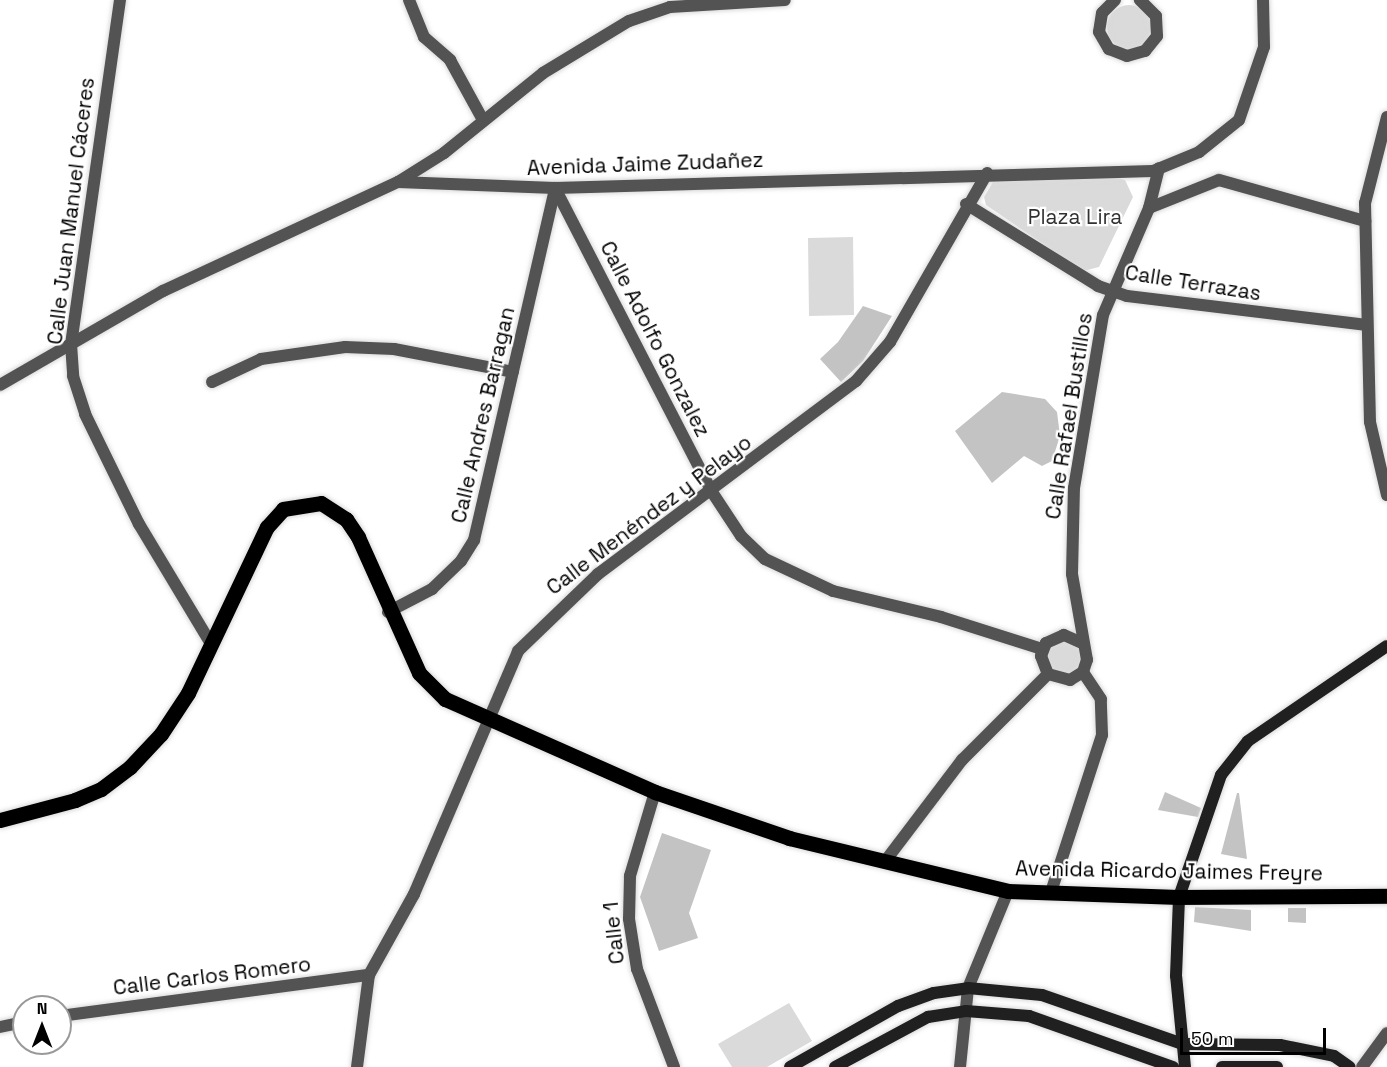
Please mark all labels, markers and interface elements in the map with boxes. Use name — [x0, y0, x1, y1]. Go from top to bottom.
street label: Calle Juan Manuel Cáceres — [42, 76, 100, 346]
street label: Avenida Jaime Zudañez — [526, 147, 764, 181]
park label: Plaza Lira — [1028, 204, 1122, 230]
street label: Calle Adolfo Gonzalez — [595, 237, 715, 441]
street label: Calle Terrazas — [1123, 260, 1263, 306]
street label: Calle Andres Barragan — [446, 304, 520, 526]
street label: Calle Rafael Bustillos — [1040, 311, 1098, 521]
street label: Calle Menéndez y Pelayo — [542, 430, 756, 600]
street label: Avenida Ricardo Jaimes Freyre — [1015, 856, 1323, 886]
street label: Calle 1 — [598, 901, 630, 965]
street label: Calle Carlos Romero — [112, 951, 312, 1001]
north arrow — [12, 995, 72, 1055]
text: N — [37, 998, 47, 1019]
scale bar — [1183, 1016, 1328, 1054]
text: 50 m — [1191, 1027, 1233, 1050]

